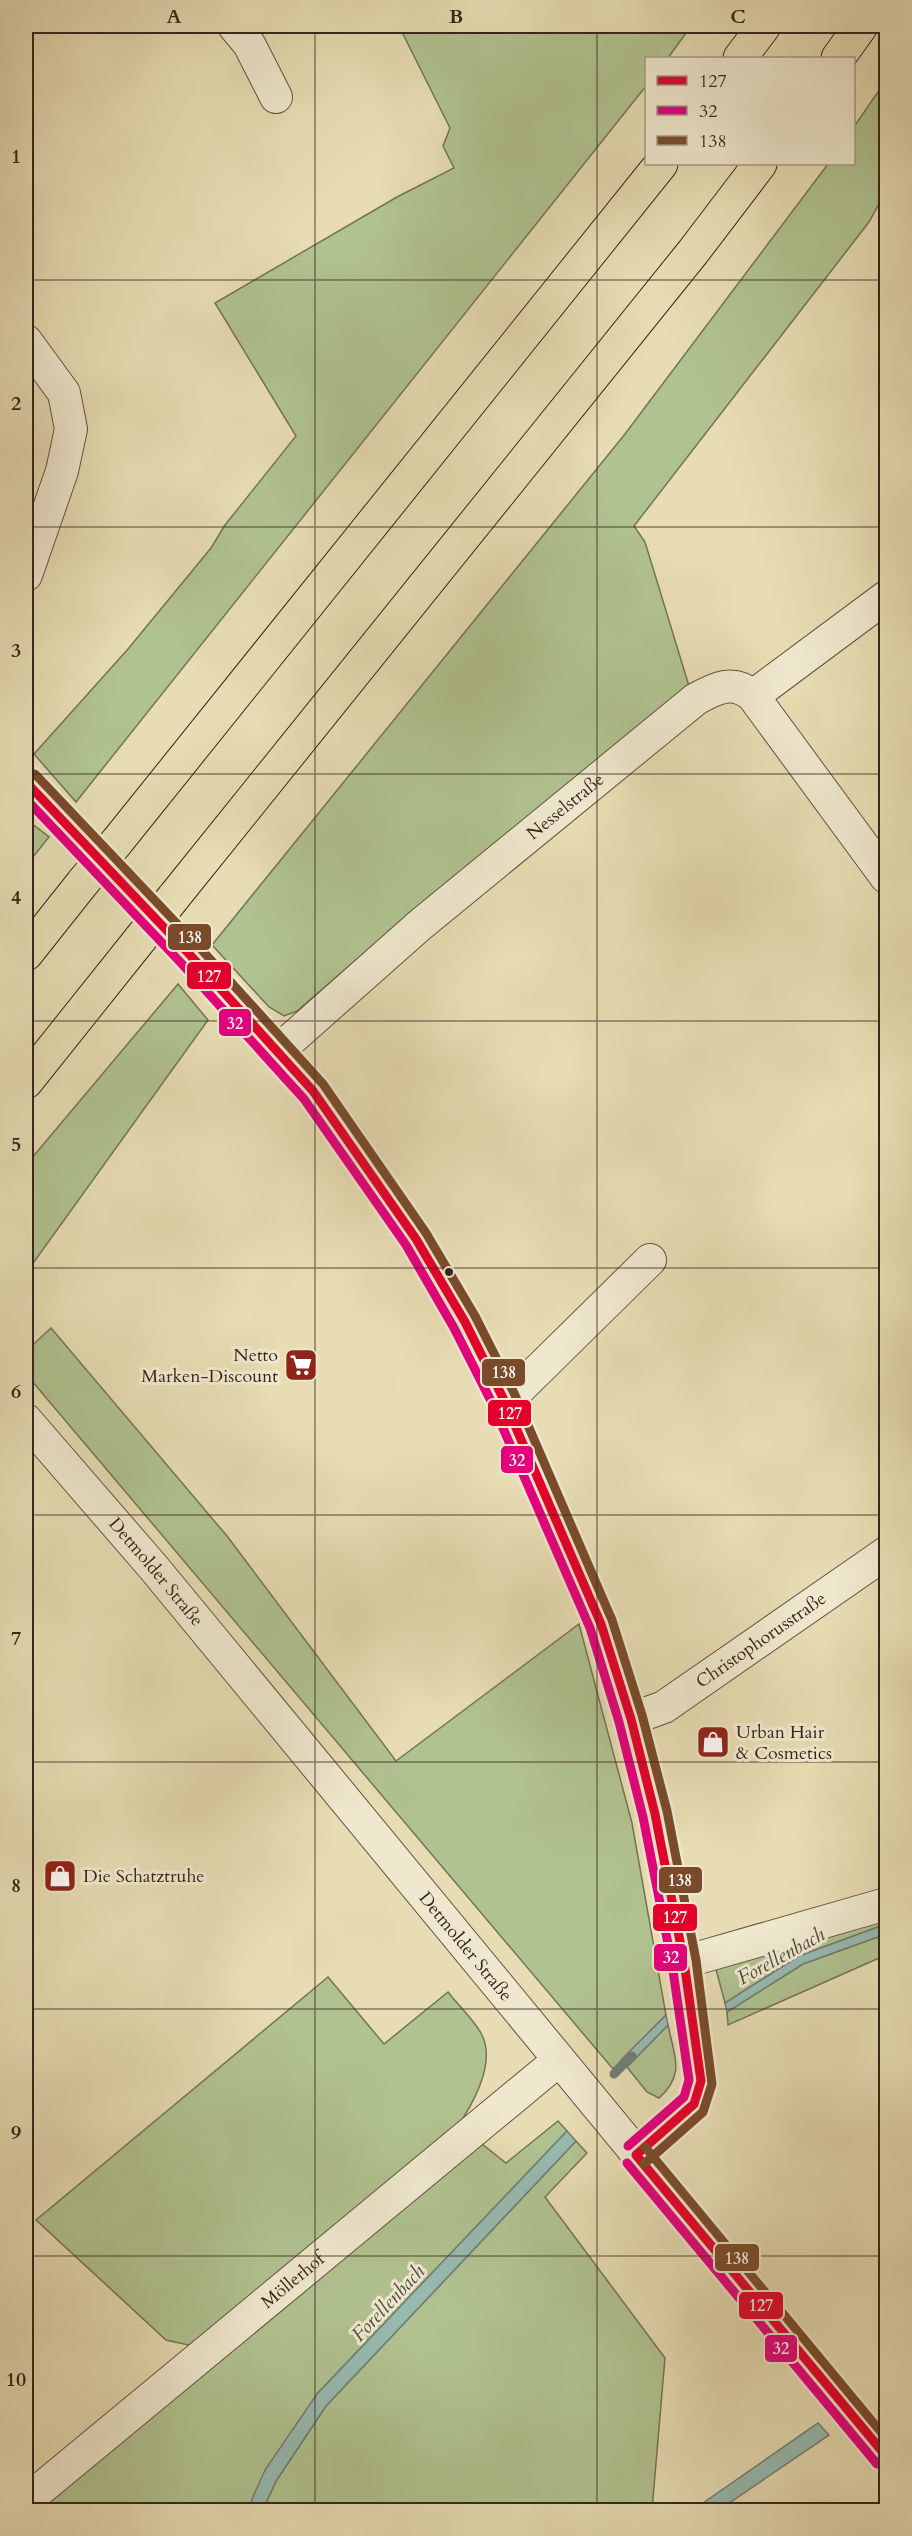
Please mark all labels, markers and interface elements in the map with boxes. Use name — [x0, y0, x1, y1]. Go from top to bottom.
text: A — [166, 3, 182, 30]
text: B — [449, 3, 463, 30]
text: C — [730, 3, 746, 30]
legend — [645, 57, 855, 165]
text: 127 — [699, 69, 727, 94]
text: 32 — [699, 99, 717, 124]
text: 138 — [699, 129, 727, 154]
text: 1 — [11, 143, 21, 170]
text: 2 — [11, 390, 21, 417]
text: 3 — [11, 637, 21, 664]
street label: Nesselstraße — [521, 767, 609, 845]
text: 4 — [11, 884, 21, 911]
line badge: 138 — [167, 923, 212, 951]
text: 138 — [178, 927, 202, 949]
line badge: 127 — [186, 961, 232, 990]
text: 127 — [197, 966, 221, 988]
line badge: 32 — [218, 1008, 252, 1037]
text: 32 — [227, 1013, 243, 1035]
text: 5 — [11, 1131, 21, 1158]
unlabelled marker — [443, 1266, 455, 1278]
place label: Netto Marken-Discount — [141, 1343, 278, 1389]
supermarket icon: Netto Marken-Discount — [283, 1347, 319, 1383]
line badge: 138 — [481, 1358, 526, 1387]
text: 138 — [492, 1362, 516, 1384]
text: 6 — [11, 1378, 21, 1405]
line badge: 127 — [487, 1399, 532, 1427]
text: 127 — [498, 1403, 522, 1425]
line badge: 32 — [500, 1445, 534, 1474]
text: 32 — [509, 1450, 525, 1472]
street label: Detmolder Straße — [103, 1512, 209, 1631]
street label: Christophorusstraße — [691, 1586, 831, 1694]
text: 7 — [11, 1625, 21, 1652]
place label: Urban Hair & Cosmetics — [736, 1720, 832, 1766]
shop icon: Urban Hair & Cosmetics — [695, 1724, 731, 1760]
shop icon: Die Schatztruhe — [42, 1858, 78, 1894]
place label: Die Schatztruhe — [83, 1864, 205, 1889]
line badge: 138 — [658, 1866, 703, 1894]
text: 138 — [668, 1870, 692, 1892]
text: 8 — [11, 1872, 21, 1899]
street label: Detmolder Straße — [413, 1886, 519, 2006]
line badge: 127 — [652, 1903, 698, 1932]
text: 127 — [663, 1907, 687, 1929]
water label: Forellenbach — [732, 1921, 830, 1991]
line badge: 32 — [653, 1943, 688, 1972]
text: 32 — [663, 1947, 679, 1969]
text: 9 — [11, 2119, 21, 2146]
line badge: 138 — [714, 2243, 760, 2272]
street label: Möllerhof — [255, 2244, 332, 2314]
text: 138 — [725, 2248, 749, 2270]
water label: Forellenbach — [345, 2258, 431, 2347]
line badge: 127 — [738, 2291, 784, 2320]
text: 127 — [749, 2295, 773, 2317]
line badge: 32 — [764, 2334, 798, 2363]
text: 32 — [773, 2338, 789, 2360]
text: 10 — [6, 2366, 26, 2393]

